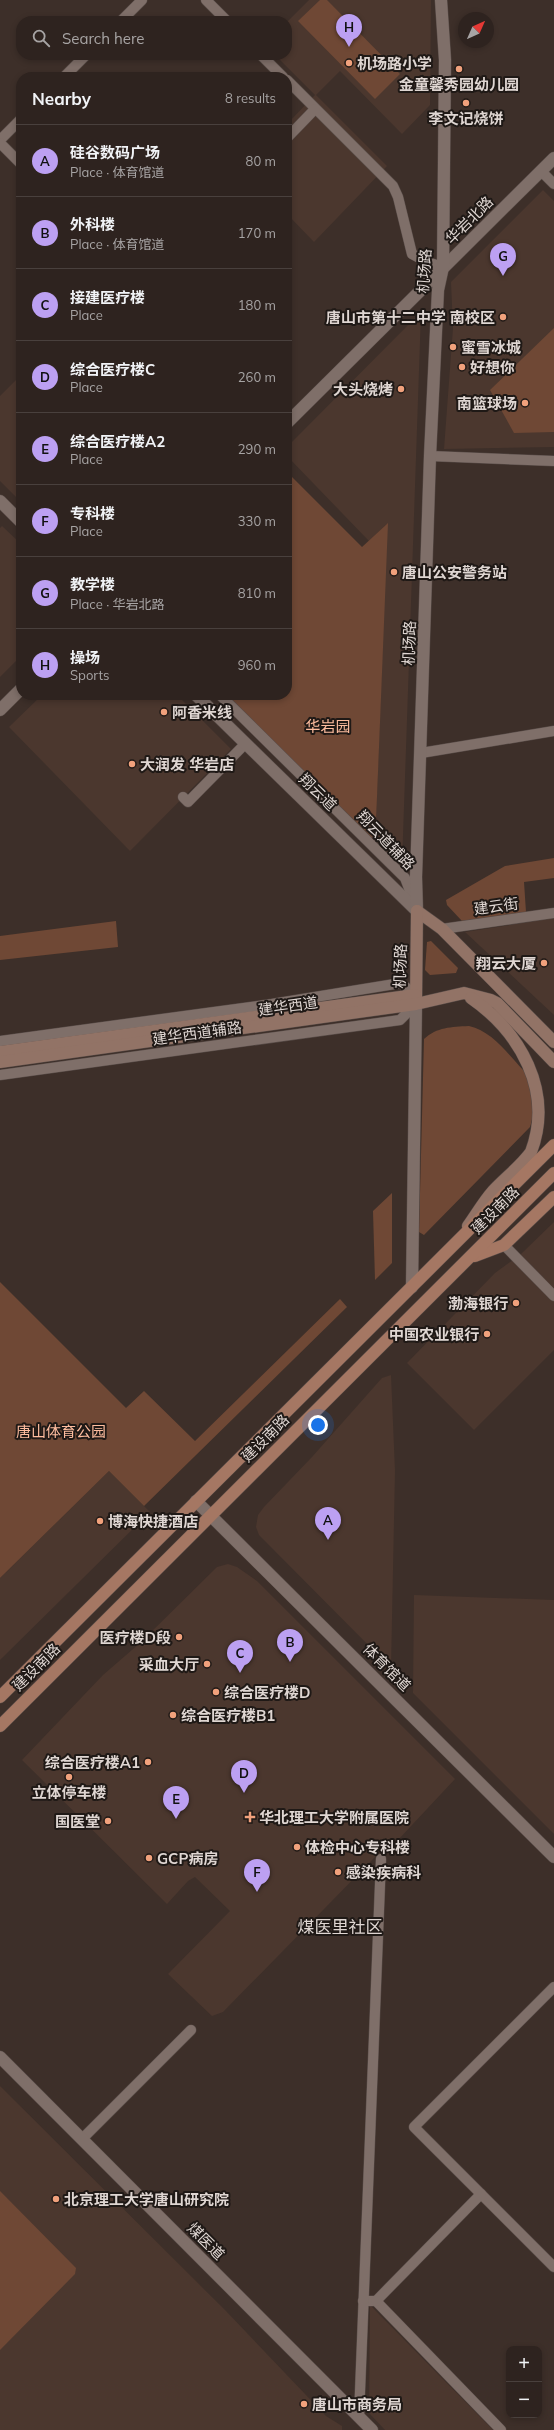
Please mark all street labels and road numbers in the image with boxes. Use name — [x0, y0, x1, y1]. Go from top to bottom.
street label: 华岩北路 — [441, 192, 497, 248]
street label: 机场路 — [413, 248, 435, 294]
street label: 机场路 — [399, 620, 419, 666]
street label: 翔云道 — [295, 770, 341, 814]
street label: 翔云道辅路 — [353, 806, 419, 874]
street label: 建云街 — [472, 893, 520, 919]
street label: 机场路 — [390, 943, 410, 989]
street label: 建华西道 — [257, 992, 319, 1020]
street label: 建华西道辅路 — [151, 1017, 243, 1049]
street label: 建设南路 — [467, 1182, 523, 1238]
street label: 建设南路 — [237, 1410, 293, 1466]
street label: 建设南路 — [8, 1639, 64, 1695]
street label: 体育馆道 — [359, 1639, 415, 1695]
street label: 煤医道 — [183, 2218, 229, 2264]

